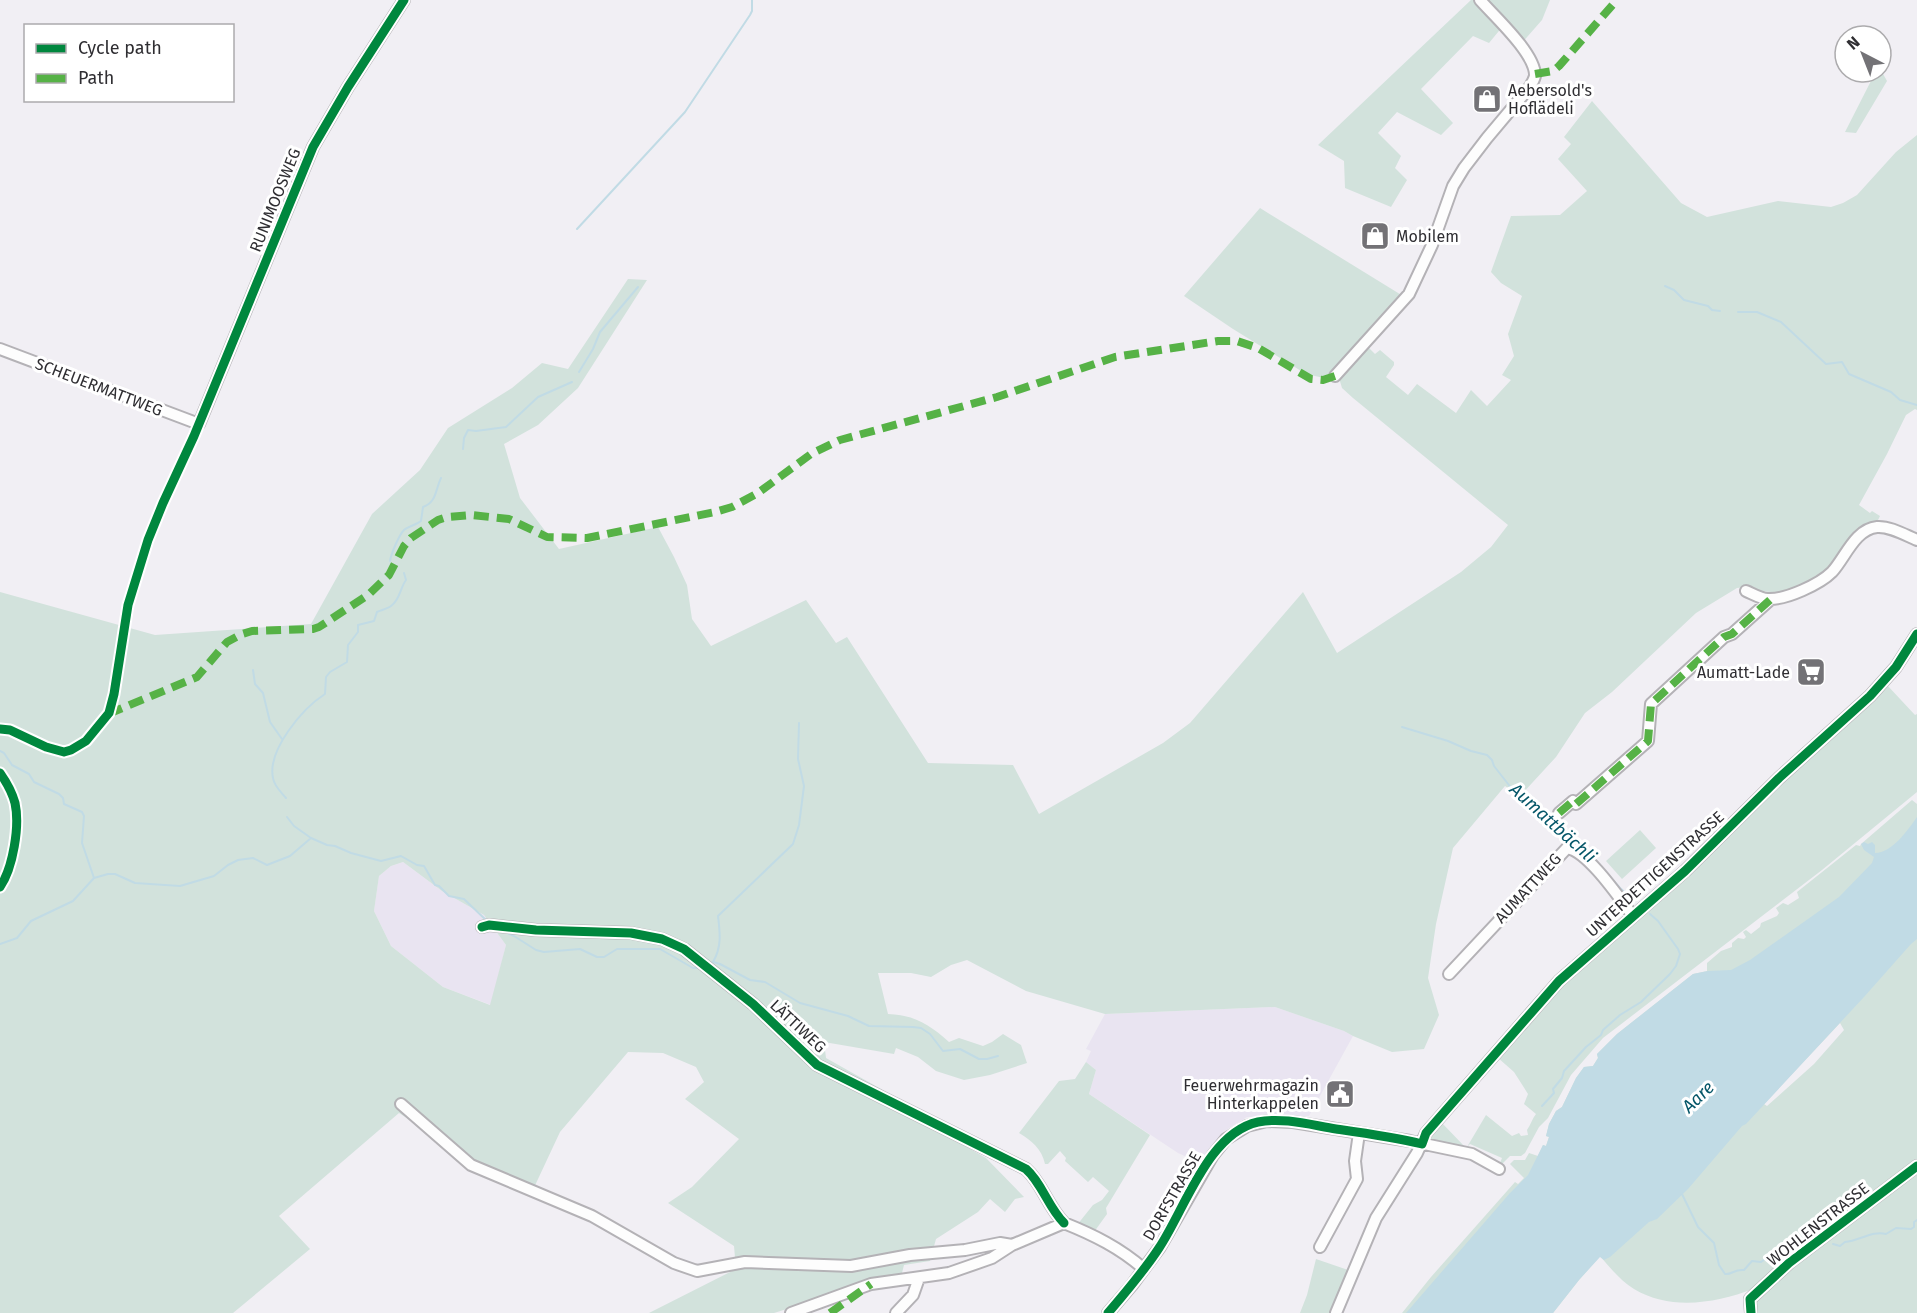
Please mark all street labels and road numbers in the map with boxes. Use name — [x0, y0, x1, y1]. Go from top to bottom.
street label: RUNIMOOSWEG — [245, 145, 305, 255]
street label: SCHEUERMATTWEG — [33, 354, 165, 420]
street label: UNTERDETTIGENSTRASSE — [1582, 807, 1728, 941]
street label: AUMATTWEG — [1491, 849, 1565, 927]
street label: LÄTTIWEG — [766, 995, 830, 1057]
street label: DORFSTRASSE — [1139, 1148, 1205, 1244]
street label: WOHLENSTRASSE — [1763, 1178, 1873, 1270]

